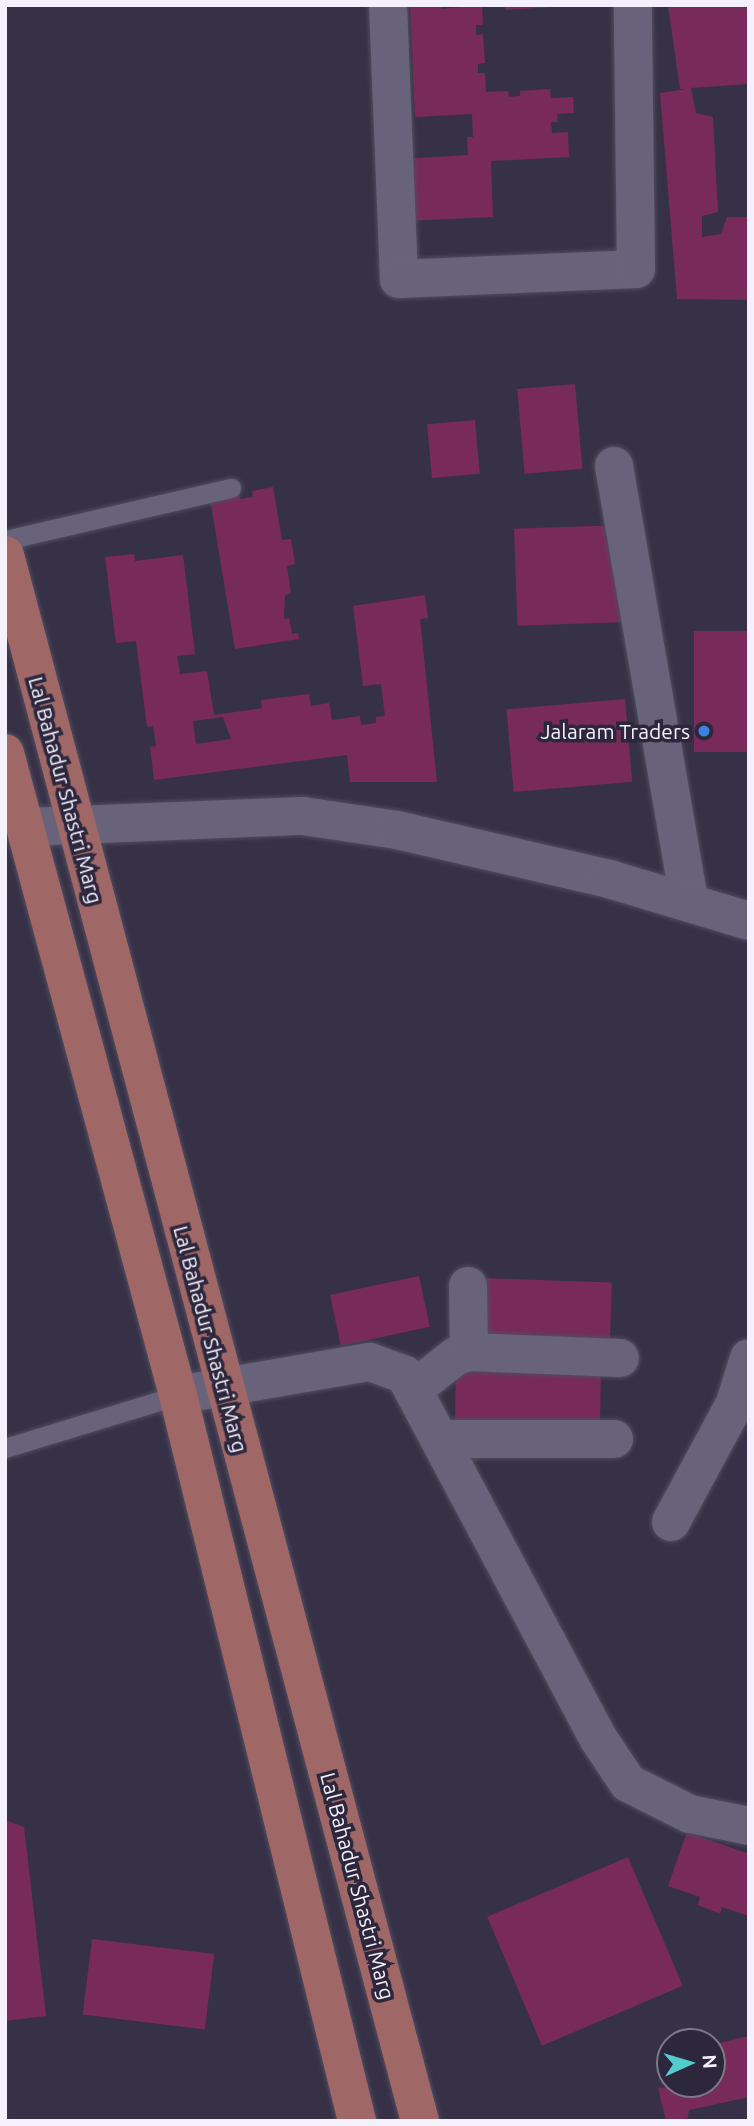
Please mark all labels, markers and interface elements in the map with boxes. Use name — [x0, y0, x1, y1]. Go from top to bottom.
street label: Lal Bahadur Shastri Marg — [24, 674, 108, 906]
place label: Jalaram Traders — [540, 718, 690, 744]
marker: Jalaram Traders — [696, 723, 712, 739]
street label: Lal Bahadur Shastri Marg — [169, 1223, 253, 1455]
street label: Lal Bahadur Shastri Marg — [316, 1770, 400, 2002]
north arrow — [656, 2028, 726, 2098]
text: N — [698, 2054, 721, 2070]

